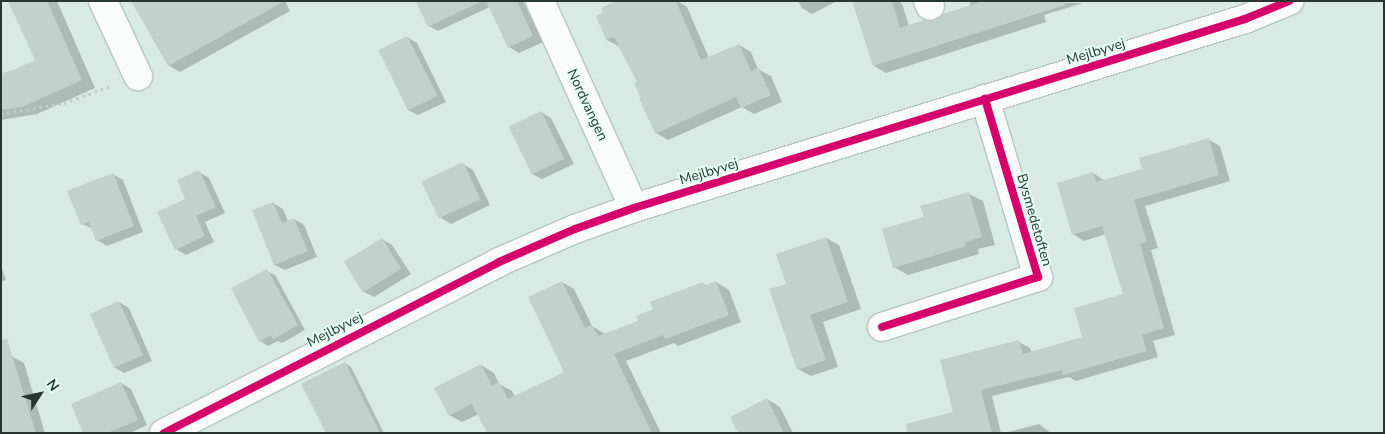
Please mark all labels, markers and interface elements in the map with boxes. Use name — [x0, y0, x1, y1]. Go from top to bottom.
street label: Mejlbyvej — [1065, 35, 1127, 69]
street label: Nordvangen — [563, 66, 611, 144]
street label: Mejlbyvej — [678, 155, 740, 189]
street label: Bysmedetoften — [1013, 172, 1055, 268]
street label: Mejlbyvej — [304, 309, 366, 351]
north arrow — [15, 369, 65, 419]
text: N — [42, 375, 63, 395]

